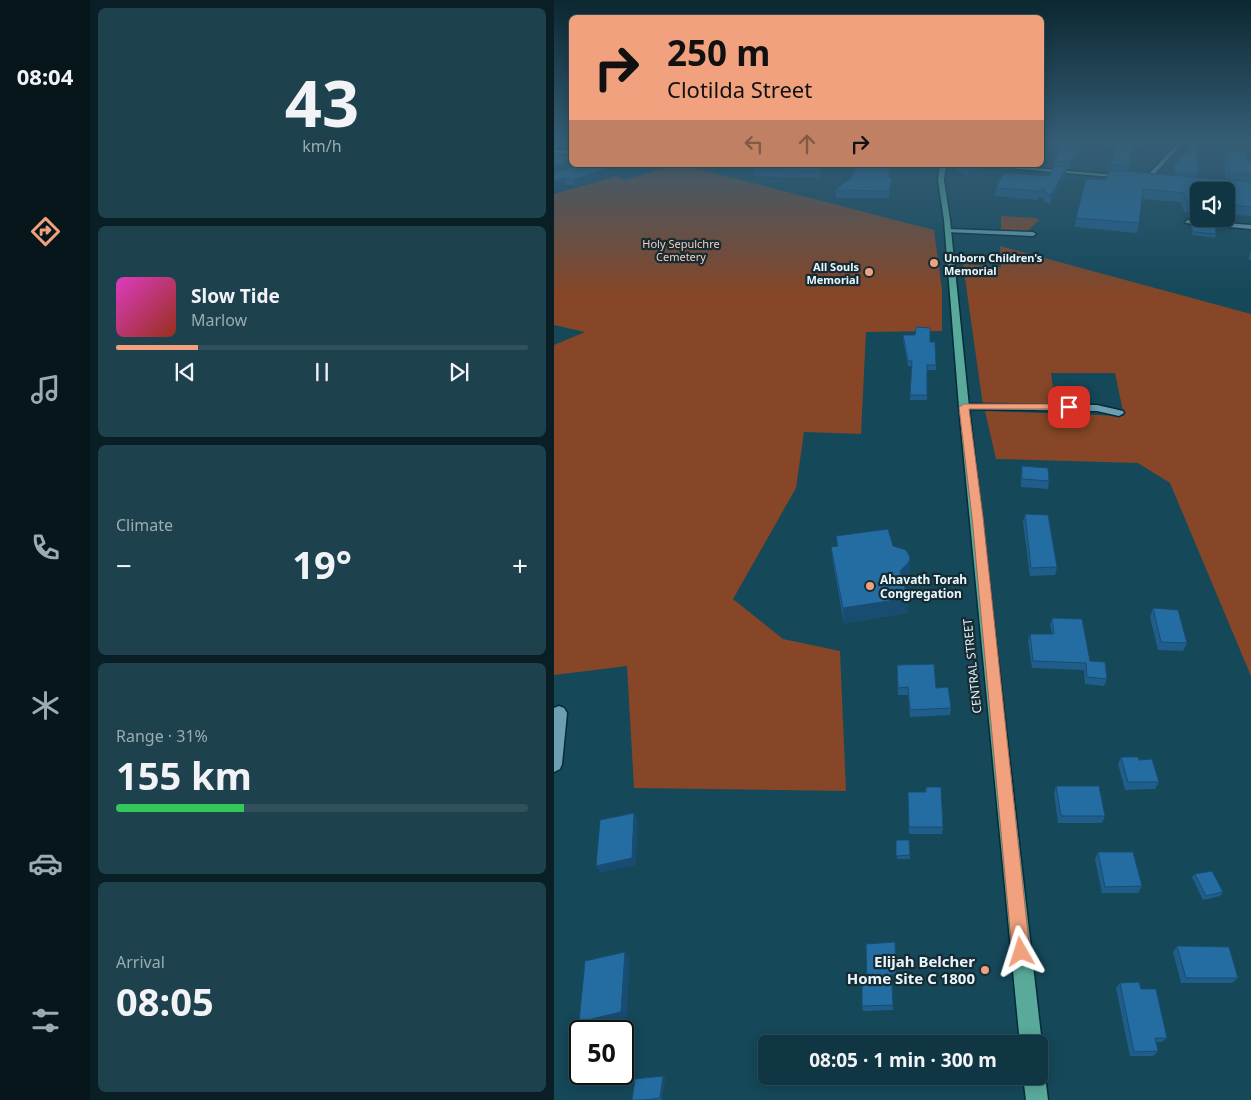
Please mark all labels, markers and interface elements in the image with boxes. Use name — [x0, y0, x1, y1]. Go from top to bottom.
text: 250 m — [667, 29, 770, 76]
icon: right — [584, 35, 649, 100]
text: 43 — [285, 58, 359, 146]
text: 08:04 — [17, 61, 73, 91]
text: Clotilda Street — [667, 74, 812, 104]
icon: left — [740, 130, 768, 158]
icon: ahead — [793, 130, 821, 158]
icon: right — [846, 130, 874, 158]
text: km/h — [302, 135, 342, 157]
map controls — [1190, 182, 1235, 227]
button: sound — [1190, 182, 1235, 227]
icon: directions — [28, 214, 63, 249]
park label: Holy Sepulchre Cemetery — [642, 236, 720, 264]
place label: Unborn Children's Memorial — [944, 250, 1043, 278]
marker: Unborn Children's Memorial — [928, 257, 940, 269]
place label: All Souls Memorial — [806, 259, 859, 287]
marker: All Souls Memorial — [863, 266, 875, 278]
text: Slow Tide — [191, 283, 280, 309]
text: Marlow — [191, 309, 247, 331]
icon: previous — [171, 358, 199, 386]
icon: pause — [308, 358, 336, 386]
icon: next — [445, 358, 473, 386]
icon: music — [28, 372, 63, 407]
pin — [1048, 386, 1090, 428]
icon: arrive — [1055, 393, 1083, 421]
text: Climate — [116, 514, 173, 536]
icon: phone — [28, 530, 63, 565]
text: 19° — [292, 538, 352, 590]
text: − — [116, 546, 132, 584]
text: + — [512, 546, 528, 584]
place label: Ahavath Torah Congregation — [880, 571, 967, 602]
marker: Ahavath Torah Congregation — [864, 580, 876, 592]
street label: CENTRAL STREET — [959, 617, 985, 714]
icon: climate — [28, 688, 63, 723]
text: Range · 31% — [116, 725, 208, 747]
text: 155 km — [116, 749, 252, 801]
icon: car — [28, 846, 63, 881]
position arrow — [994, 925, 1046, 977]
text: Arrival — [116, 951, 165, 973]
place label: Elijah Belcher Home Site C 1800 — [847, 951, 975, 988]
marker: Elijah Belcher Home Site C 1800 — [979, 964, 991, 976]
text: 08:05 — [116, 975, 214, 1027]
icon: filters — [28, 1003, 63, 1038]
speed limit sign: 50 — [569, 1020, 634, 1085]
text: 08:05 · 1 min · 300 m — [809, 1047, 997, 1073]

